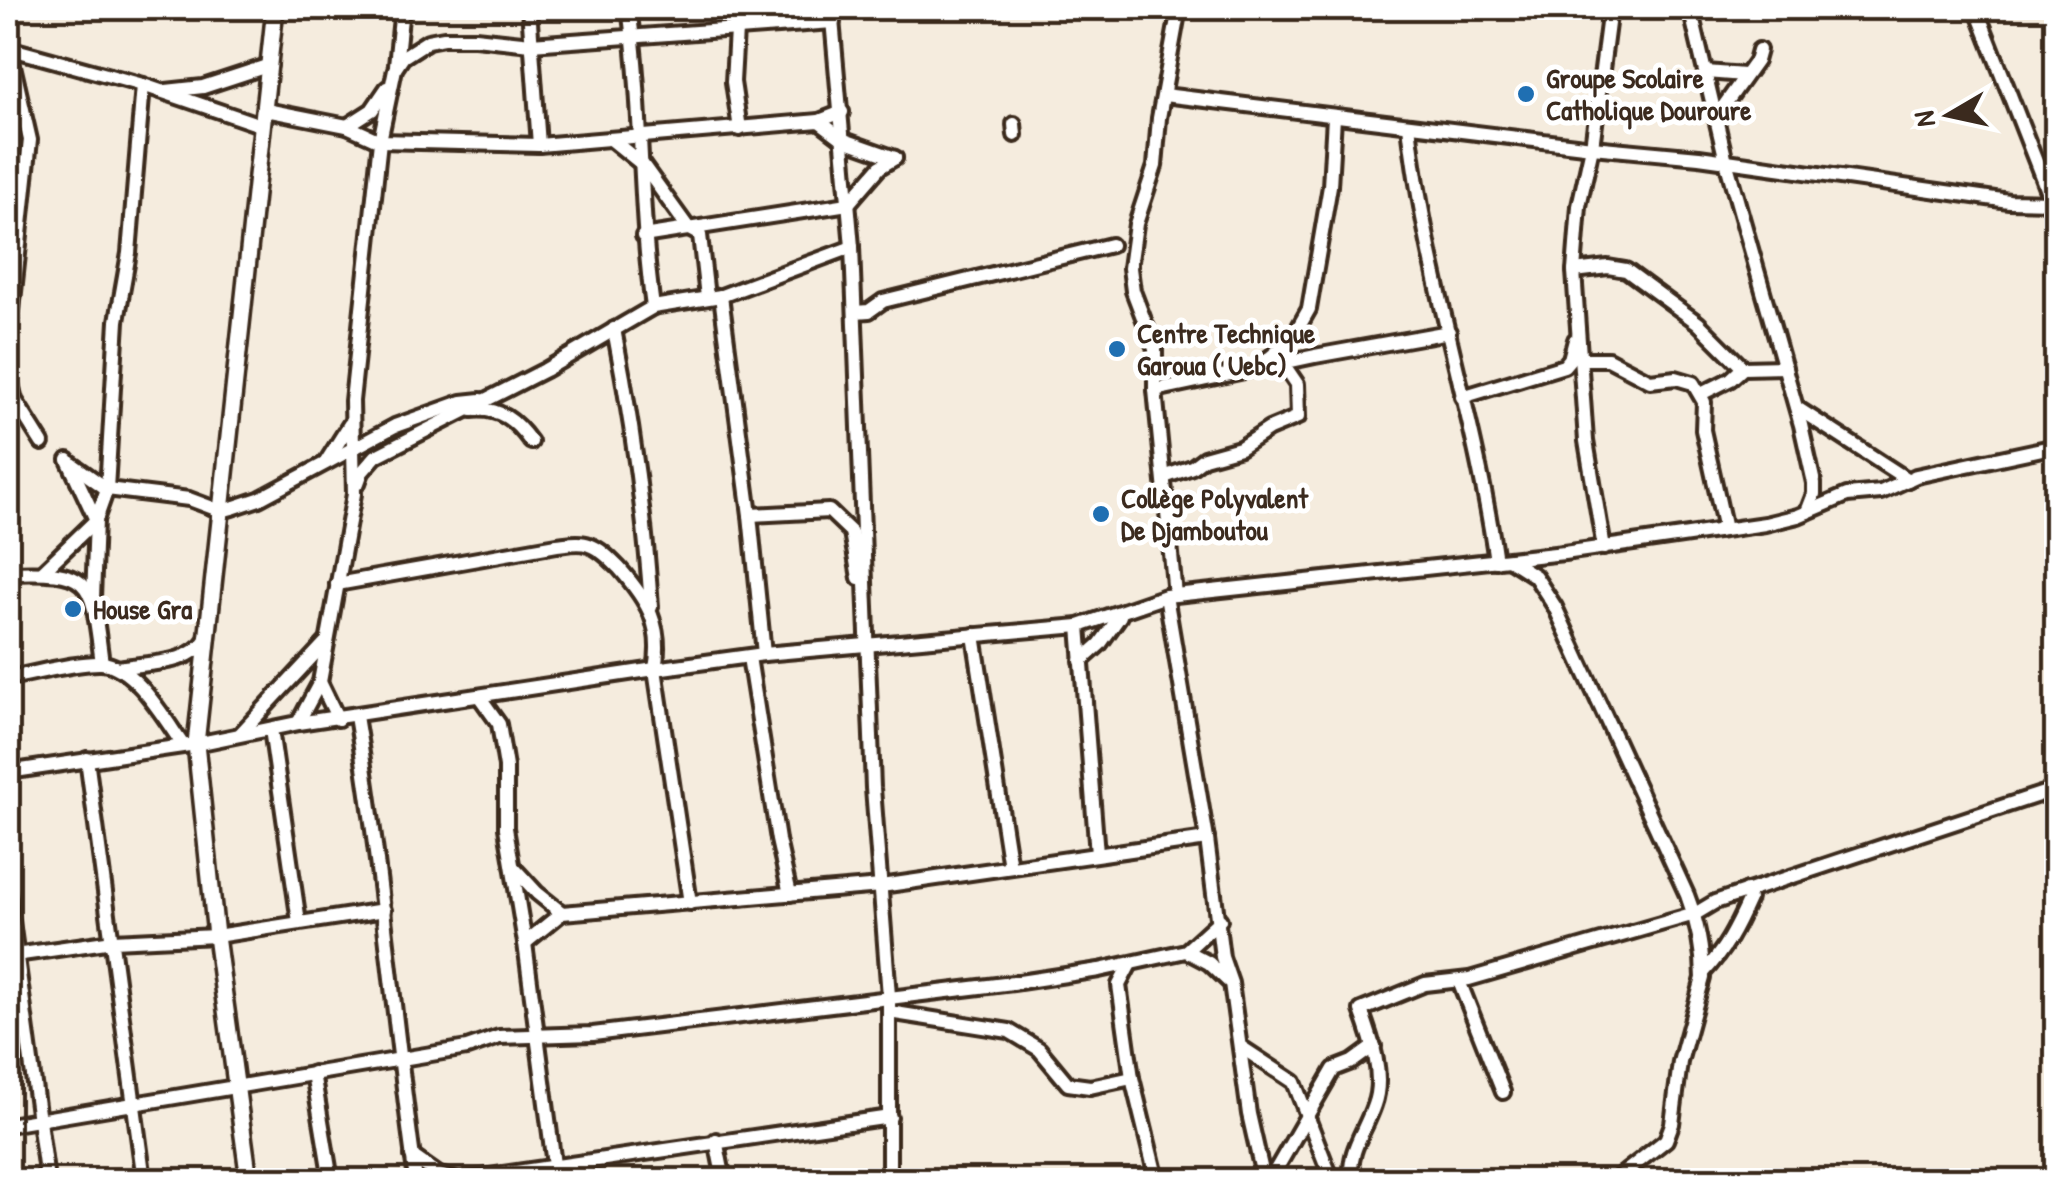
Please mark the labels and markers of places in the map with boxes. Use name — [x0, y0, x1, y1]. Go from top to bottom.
place label: Groupe Scolaire Catholique Douroure — [1546, 59, 1752, 130]
marker: Groupe Scolaire Catholique Douroure — [1515, 83, 1537, 105]
place label: Centre Technique Garoua ( Uebc) — [1137, 314, 1316, 384]
marker: Centre Technique Garoua ( Uebc) — [1106, 338, 1128, 360]
place label: Collège Polyvalent De Djamboutou — [1121, 479, 1309, 549]
marker: Collège Polyvalent De Djamboutou — [1090, 503, 1112, 525]
place label: House Gra — [93, 590, 192, 628]
marker: House Gra — [62, 598, 84, 620]

